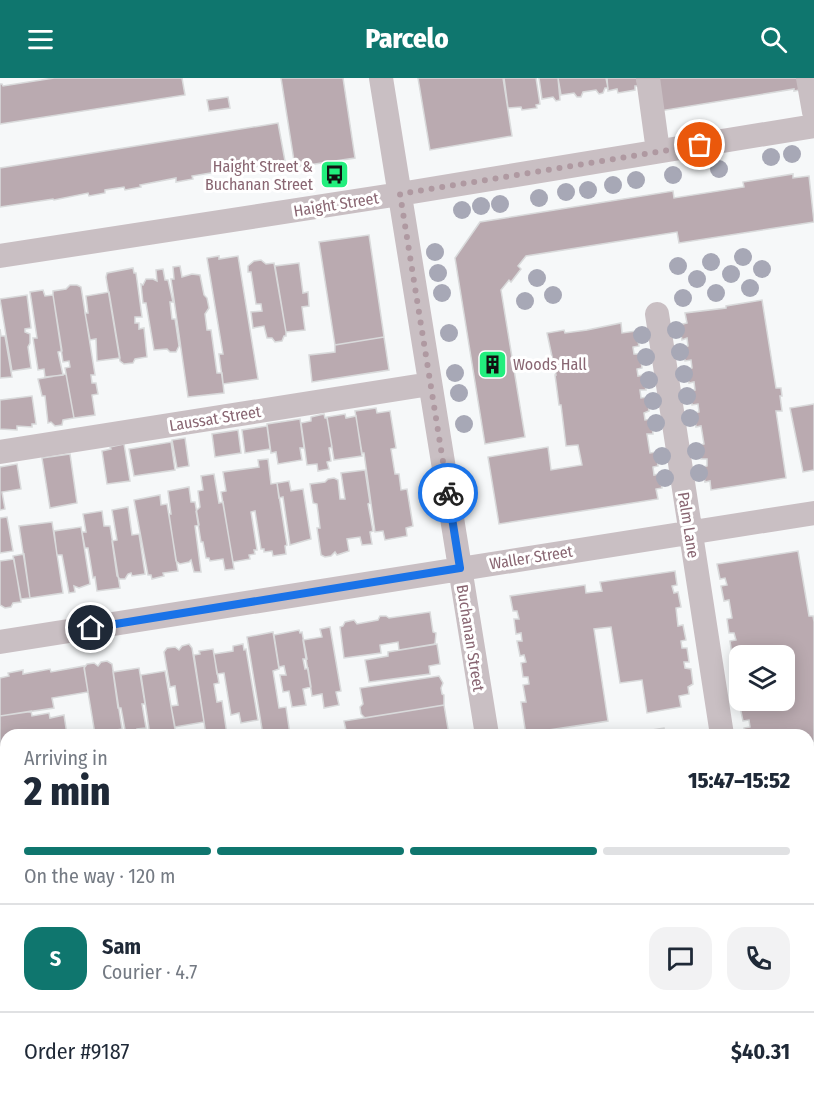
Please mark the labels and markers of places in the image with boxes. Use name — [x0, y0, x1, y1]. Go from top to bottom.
pin — [674, 119, 725, 170]
place label: Haight Street & Buchanan Street — [205, 157, 314, 194]
bus stop icon: Haight Street & Buchanan Street — [318, 159, 350, 191]
building icon: Woods Hall — [476, 348, 508, 380]
place label: Woods Hall — [513, 355, 587, 374]
pin — [65, 602, 116, 653]

